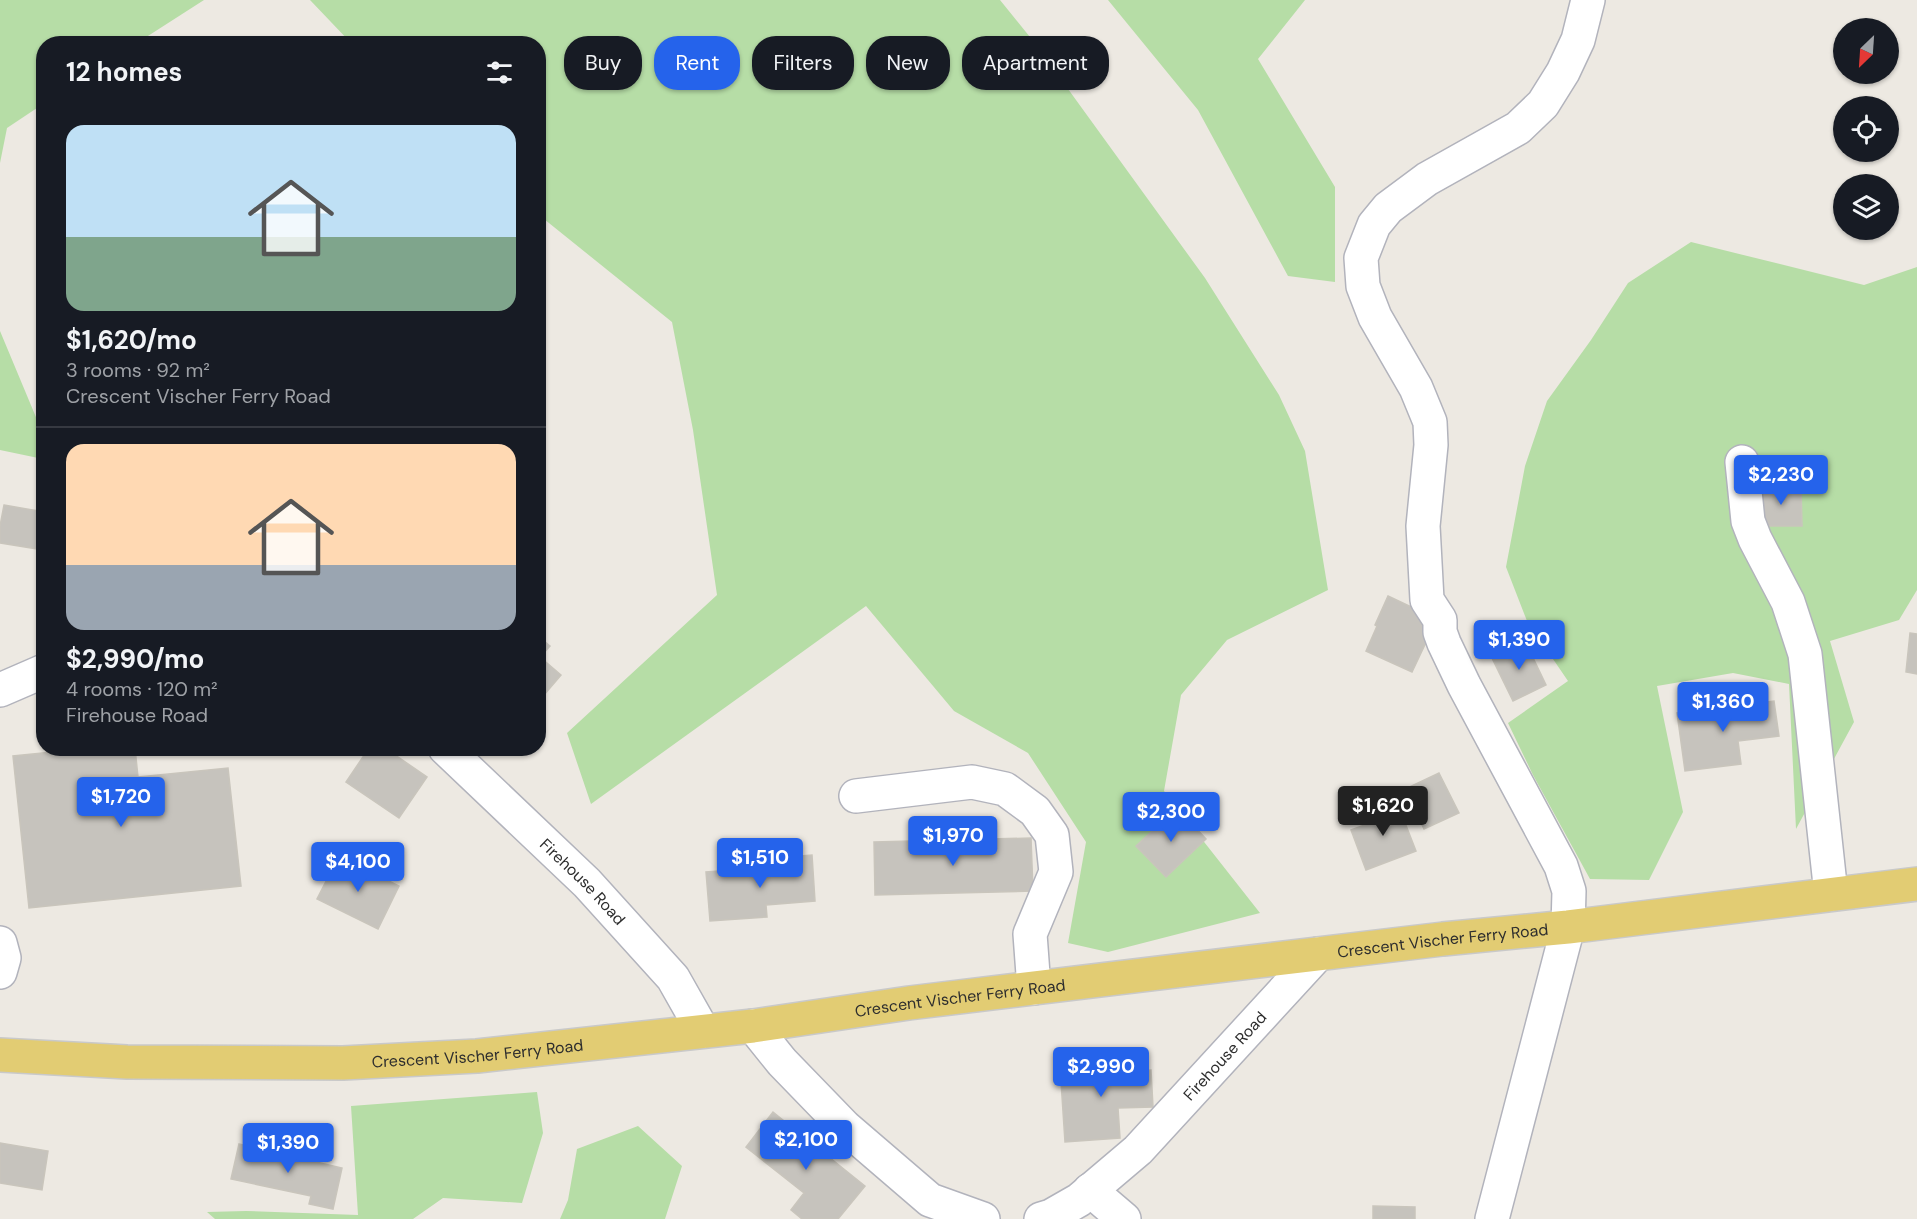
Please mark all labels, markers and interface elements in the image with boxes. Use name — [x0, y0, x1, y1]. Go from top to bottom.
north arrow — [1833, 18, 1899, 84]
map controls — [1833, 18, 1899, 240]
chip: Buy — [564, 36, 642, 90]
chip: Rent — [654, 36, 740, 90]
chip: Filters — [752, 36, 854, 90]
chip: New — [866, 36, 950, 90]
chip: Apartment — [962, 36, 1109, 90]
text: 12 homes — [66, 55, 182, 89]
icon: filters — [483, 56, 516, 89]
button: locate — [1833, 96, 1899, 162]
icon: home — [237, 164, 345, 272]
button: layers — [1833, 174, 1899, 240]
text: $1,620/mo — [66, 323, 197, 357]
text: 3 rooms · 92 m² — [66, 357, 210, 383]
text: Crescent Vischer Ferry Road — [66, 383, 331, 409]
pin: $2,230 — [1732, 455, 1830, 506]
text: $2,230 — [1748, 461, 1814, 487]
icon: home — [237, 483, 345, 591]
pin: $1,390 — [1470, 620, 1568, 671]
text: $1,390 — [1488, 626, 1550, 652]
text: $2,990/mo — [66, 642, 204, 676]
text: 4 rooms · 120 m² — [66, 676, 218, 702]
pin: $1,360 — [1674, 682, 1772, 733]
text: $1,360 — [1691, 688, 1755, 714]
text: Firehouse Road — [66, 702, 208, 728]
pin: $1,720 — [72, 777, 170, 828]
text: $1,720 — [91, 783, 151, 809]
pin: $1,620 — [1334, 786, 1432, 837]
pin: $2,300 — [1122, 792, 1220, 843]
text: $1,620 — [1352, 792, 1414, 818]
text: $2,300 — [1137, 798, 1205, 824]
pin: $1,970 — [904, 816, 1002, 867]
text: $1,970 — [922, 822, 984, 848]
street label: Firehouse Road — [536, 834, 630, 929]
pin: $1,510 — [711, 838, 809, 889]
pin: $4,100 — [309, 842, 407, 893]
text: $1,510 — [731, 844, 789, 870]
text: $4,100 — [325, 848, 391, 874]
street label: Crescent Vischer Ferry Road — [1336, 918, 1549, 962]
street label: Crescent Vischer Ferry Road — [853, 974, 1067, 1021]
street label: Firehouse Road — [1178, 1007, 1271, 1105]
street label: Crescent Vischer Ferry Road — [371, 1034, 584, 1072]
pin: $2,990 — [1052, 1047, 1150, 1098]
text: $2,990 — [1067, 1053, 1135, 1079]
pin: $2,100 — [757, 1120, 855, 1171]
pin: $1,390 — [239, 1123, 337, 1174]
text: $2,100 — [774, 1126, 838, 1152]
text: $1,390 — [257, 1129, 319, 1155]

